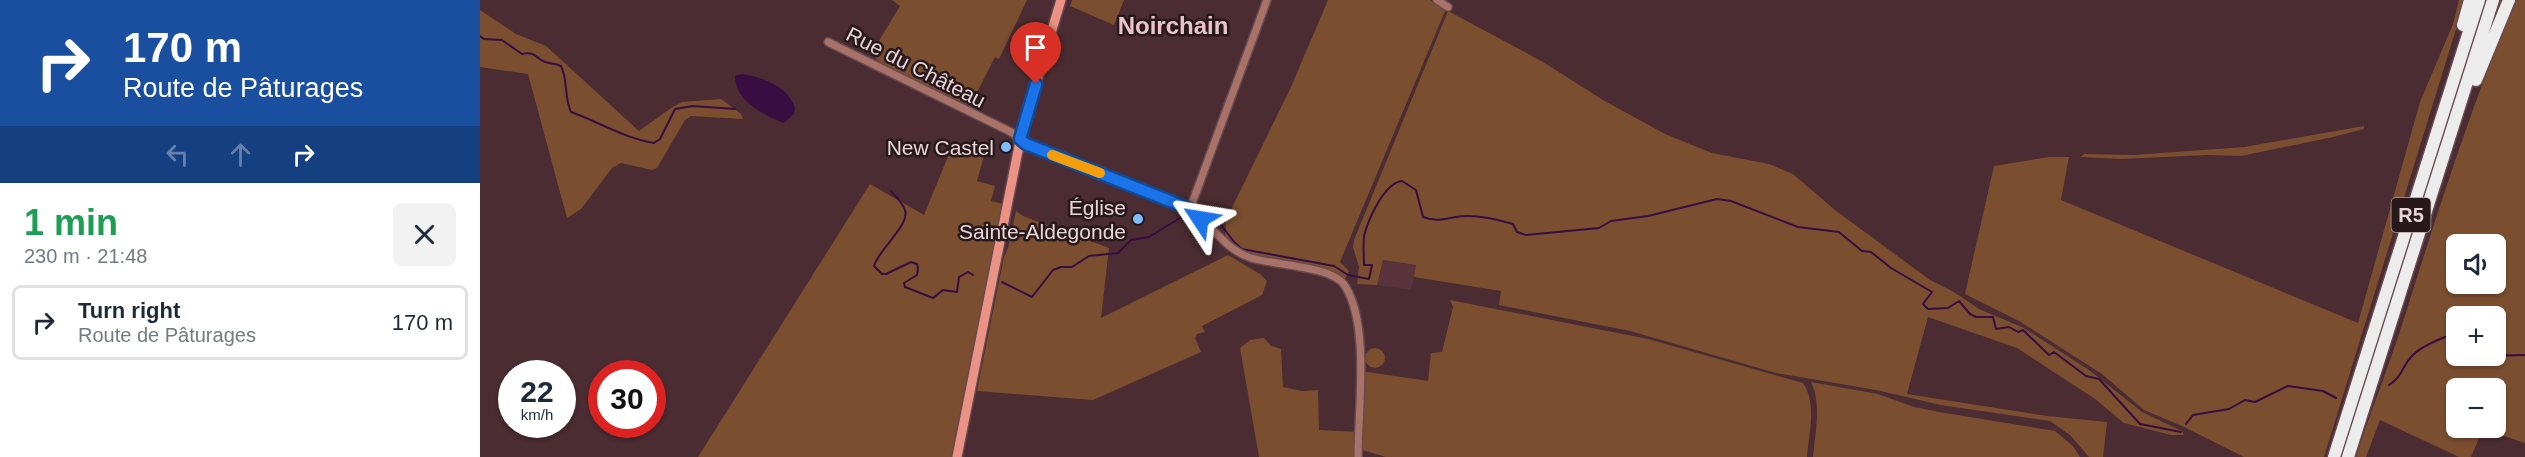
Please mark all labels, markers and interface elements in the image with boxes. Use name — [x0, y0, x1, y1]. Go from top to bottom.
district label: Noirchain — [1118, 12, 1228, 39]
street label: Rue du Château — [843, 22, 989, 112]
pin — [1010, 22, 1061, 84]
icon: right — [24, 24, 102, 102]
text: 170 m — [123, 24, 242, 71]
icon: arrive — [1019, 31, 1052, 64]
text: Route de Pâturages — [123, 73, 363, 103]
place label: New Castel — [887, 136, 994, 159]
icon: left — [161, 138, 194, 171]
icon: ahead — [224, 138, 257, 171]
icon: right — [287, 138, 320, 171]
marker: New Castel — [999, 140, 1013, 154]
position arrow — [1168, 187, 1232, 251]
place label: Église Sainte-Aldegonde — [959, 196, 1126, 243]
road number: R5 — [2392, 198, 2430, 232]
text: 1 min — [24, 202, 118, 243]
button: close — [393, 203, 456, 266]
marker: Église Sainte-Aldegonde — [1131, 212, 1145, 226]
map controls — [2446, 234, 2506, 438]
button: sound — [2446, 234, 2506, 294]
text: 230 m · 21:48 — [24, 245, 147, 267]
text: Turn right — [78, 298, 180, 323]
icon: right — [27, 306, 60, 339]
button: + — [2446, 306, 2506, 366]
text: 170 m — [392, 310, 453, 335]
text: Route de Pâturages — [78, 324, 256, 346]
speed limit sign: 30 — [588, 360, 666, 438]
text: 22 — [520, 375, 554, 408]
button: − — [2446, 378, 2506, 438]
text: km/h — [521, 406, 553, 423]

